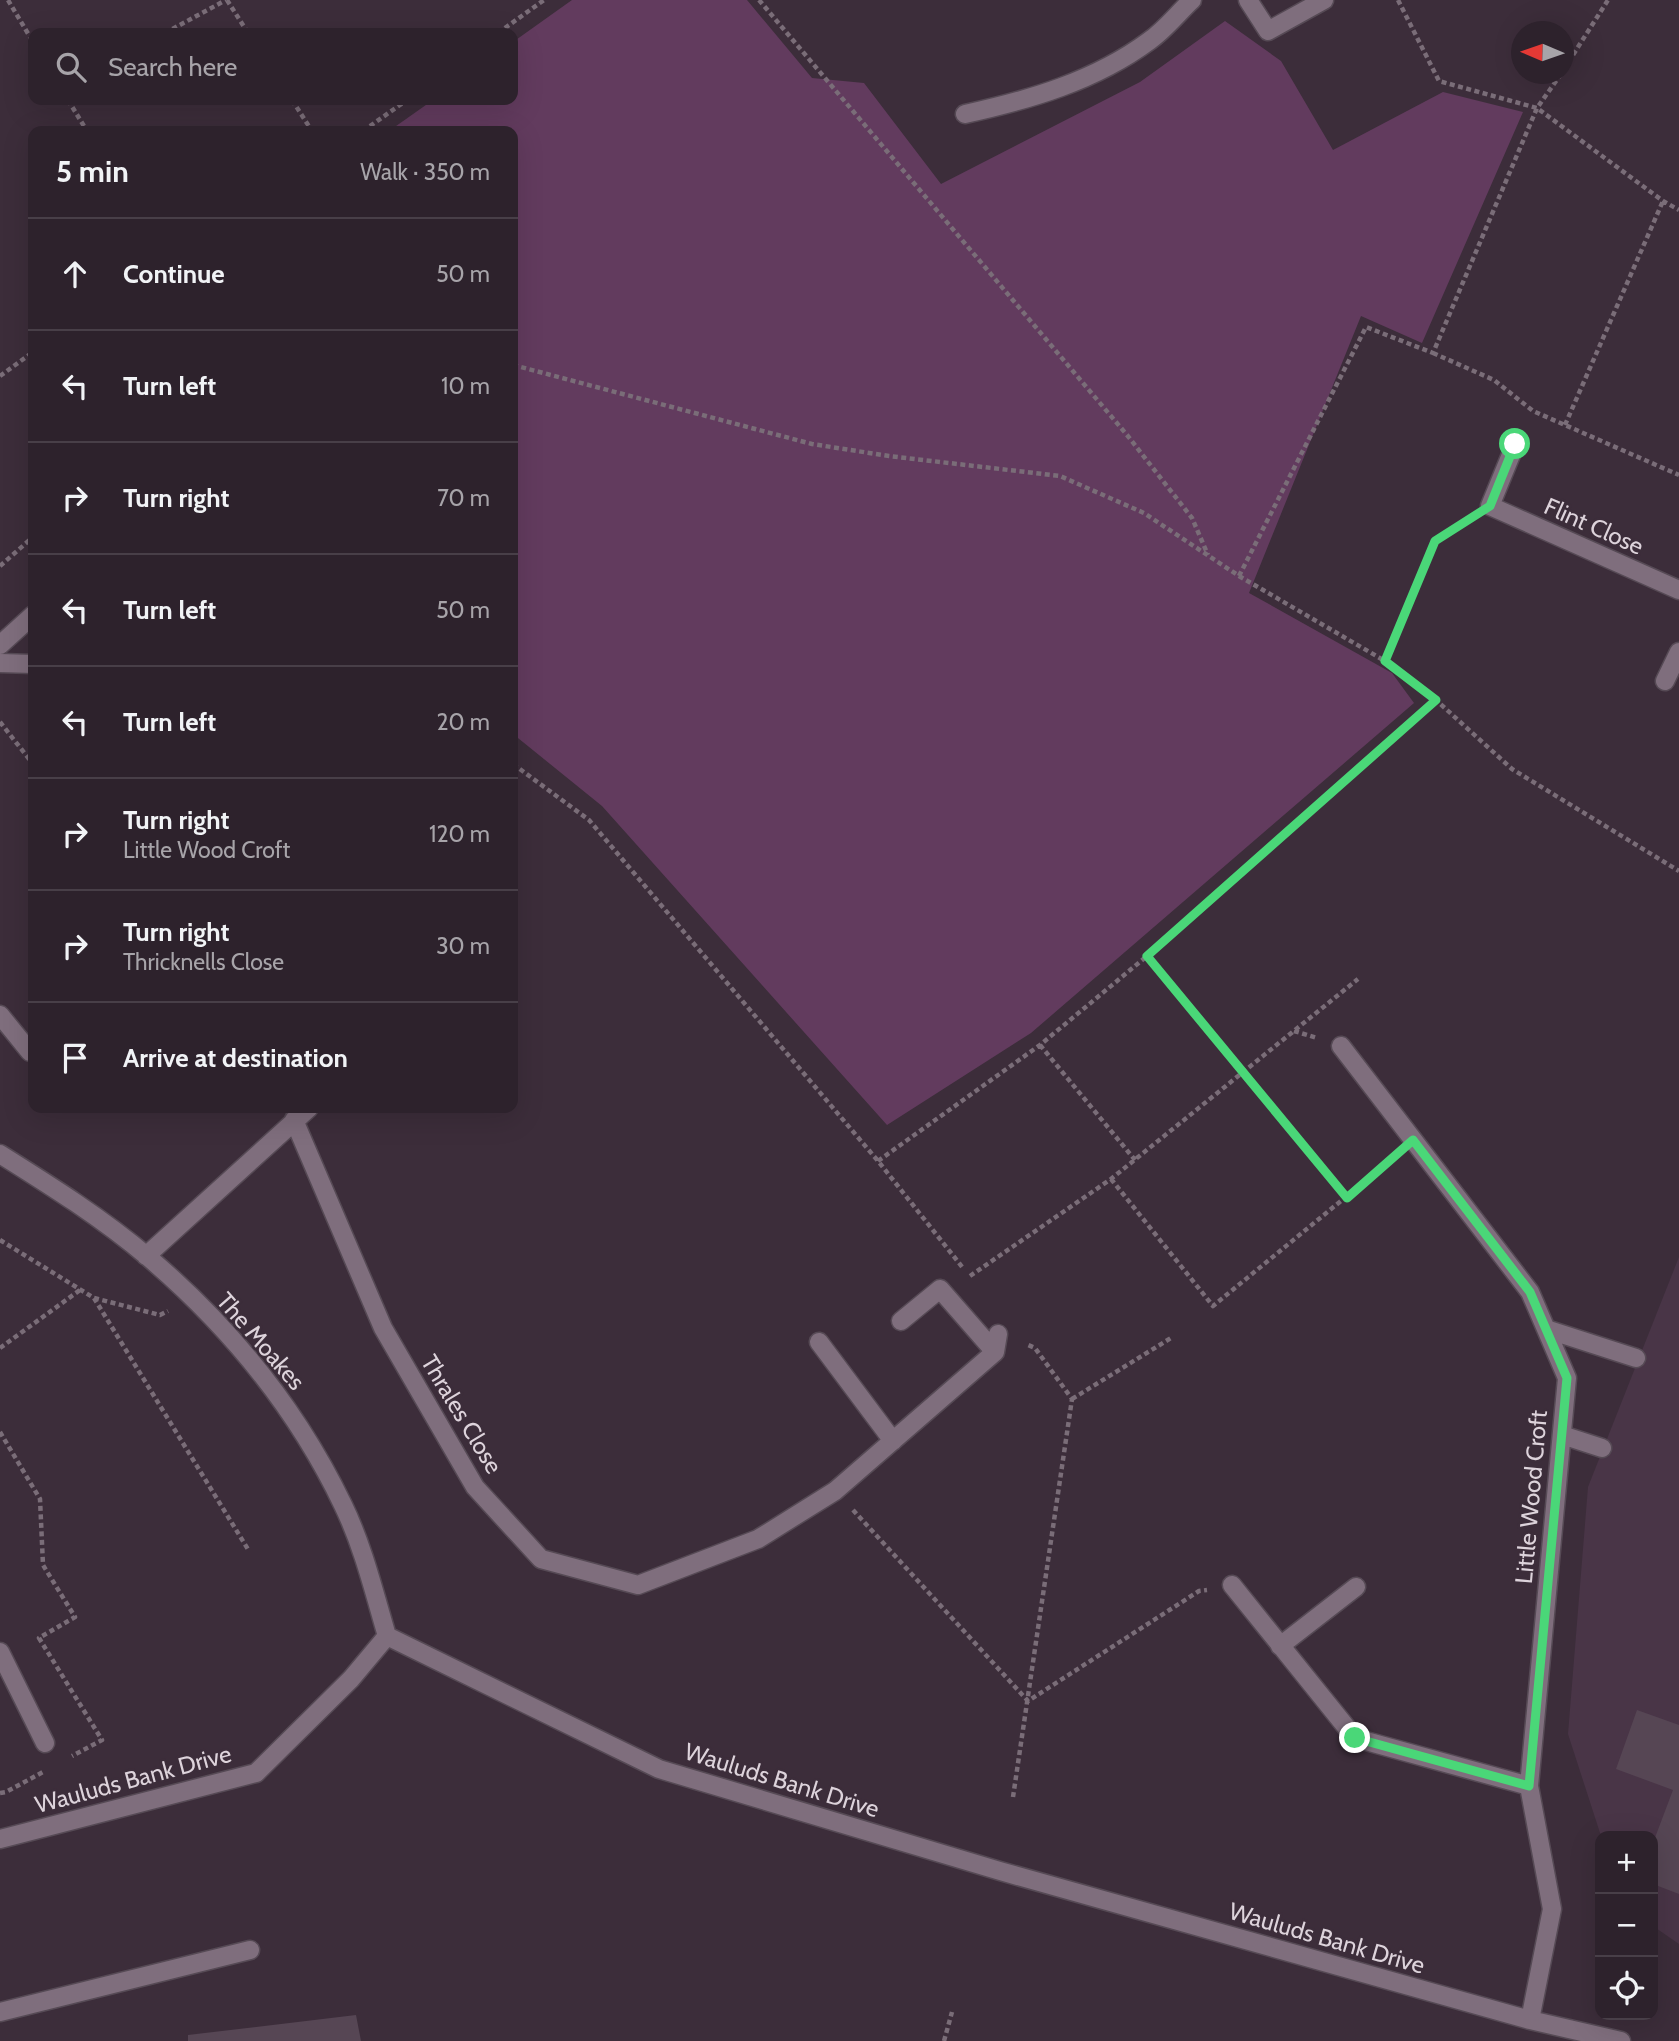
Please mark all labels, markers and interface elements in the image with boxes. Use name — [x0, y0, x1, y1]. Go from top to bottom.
north arrow — [1511, 21, 1574, 84]
search box — [28, 28, 518, 105]
icon: search — [52, 48, 90, 86]
text: Search here — [108, 51, 237, 83]
text: 5 min — [56, 153, 129, 190]
text: Walk · 350 m — [360, 158, 490, 186]
icon: ahead — [56, 255, 94, 293]
text: Continue — [123, 258, 225, 290]
text: 50 m — [436, 260, 490, 288]
icon: left — [56, 367, 94, 405]
text: Turn left — [123, 370, 216, 402]
text: 10 m — [441, 372, 490, 400]
route start — [1499, 428, 1530, 459]
icon: right — [56, 479, 94, 517]
text: Turn right — [123, 482, 229, 514]
text: 70 m — [437, 484, 490, 512]
street label: Flint Close — [1540, 491, 1648, 561]
icon: left — [56, 591, 94, 629]
text: Turn left — [123, 594, 216, 626]
text: 50 m — [436, 596, 490, 624]
icon: left — [56, 703, 94, 741]
text: Turn left — [123, 706, 216, 738]
text: 20 m — [437, 708, 490, 736]
text: Turn right — [123, 804, 229, 836]
icon: right — [56, 815, 94, 853]
text: 120 m — [429, 820, 490, 848]
text: Little Wood Croft — [123, 836, 290, 864]
text: Turn right — [123, 916, 229, 948]
icon: right — [56, 927, 94, 965]
text: 30 m — [436, 932, 490, 960]
text: Thricknells Close — [123, 948, 284, 976]
icon: arrive — [56, 1039, 94, 1077]
text: Arrive at destination — [123, 1042, 348, 1074]
street label: The Moakes — [211, 1286, 311, 1396]
street label: Thrales Close — [415, 1349, 509, 1479]
street label: Little Wood Croft — [1509, 1409, 1553, 1585]
route end — [1339, 1722, 1370, 1753]
street label: Wauluds Bank Drive — [681, 1737, 883, 1823]
street label: Wauluds Bank Drive — [32, 1739, 234, 1819]
map controls — [1595, 1831, 1658, 2020]
button: + — [1595, 1831, 1658, 1894]
button: − — [1595, 1894, 1658, 1957]
street label: Wauluds Bank Drive — [1226, 1896, 1428, 1980]
button: locate — [1595, 1957, 1658, 2020]

